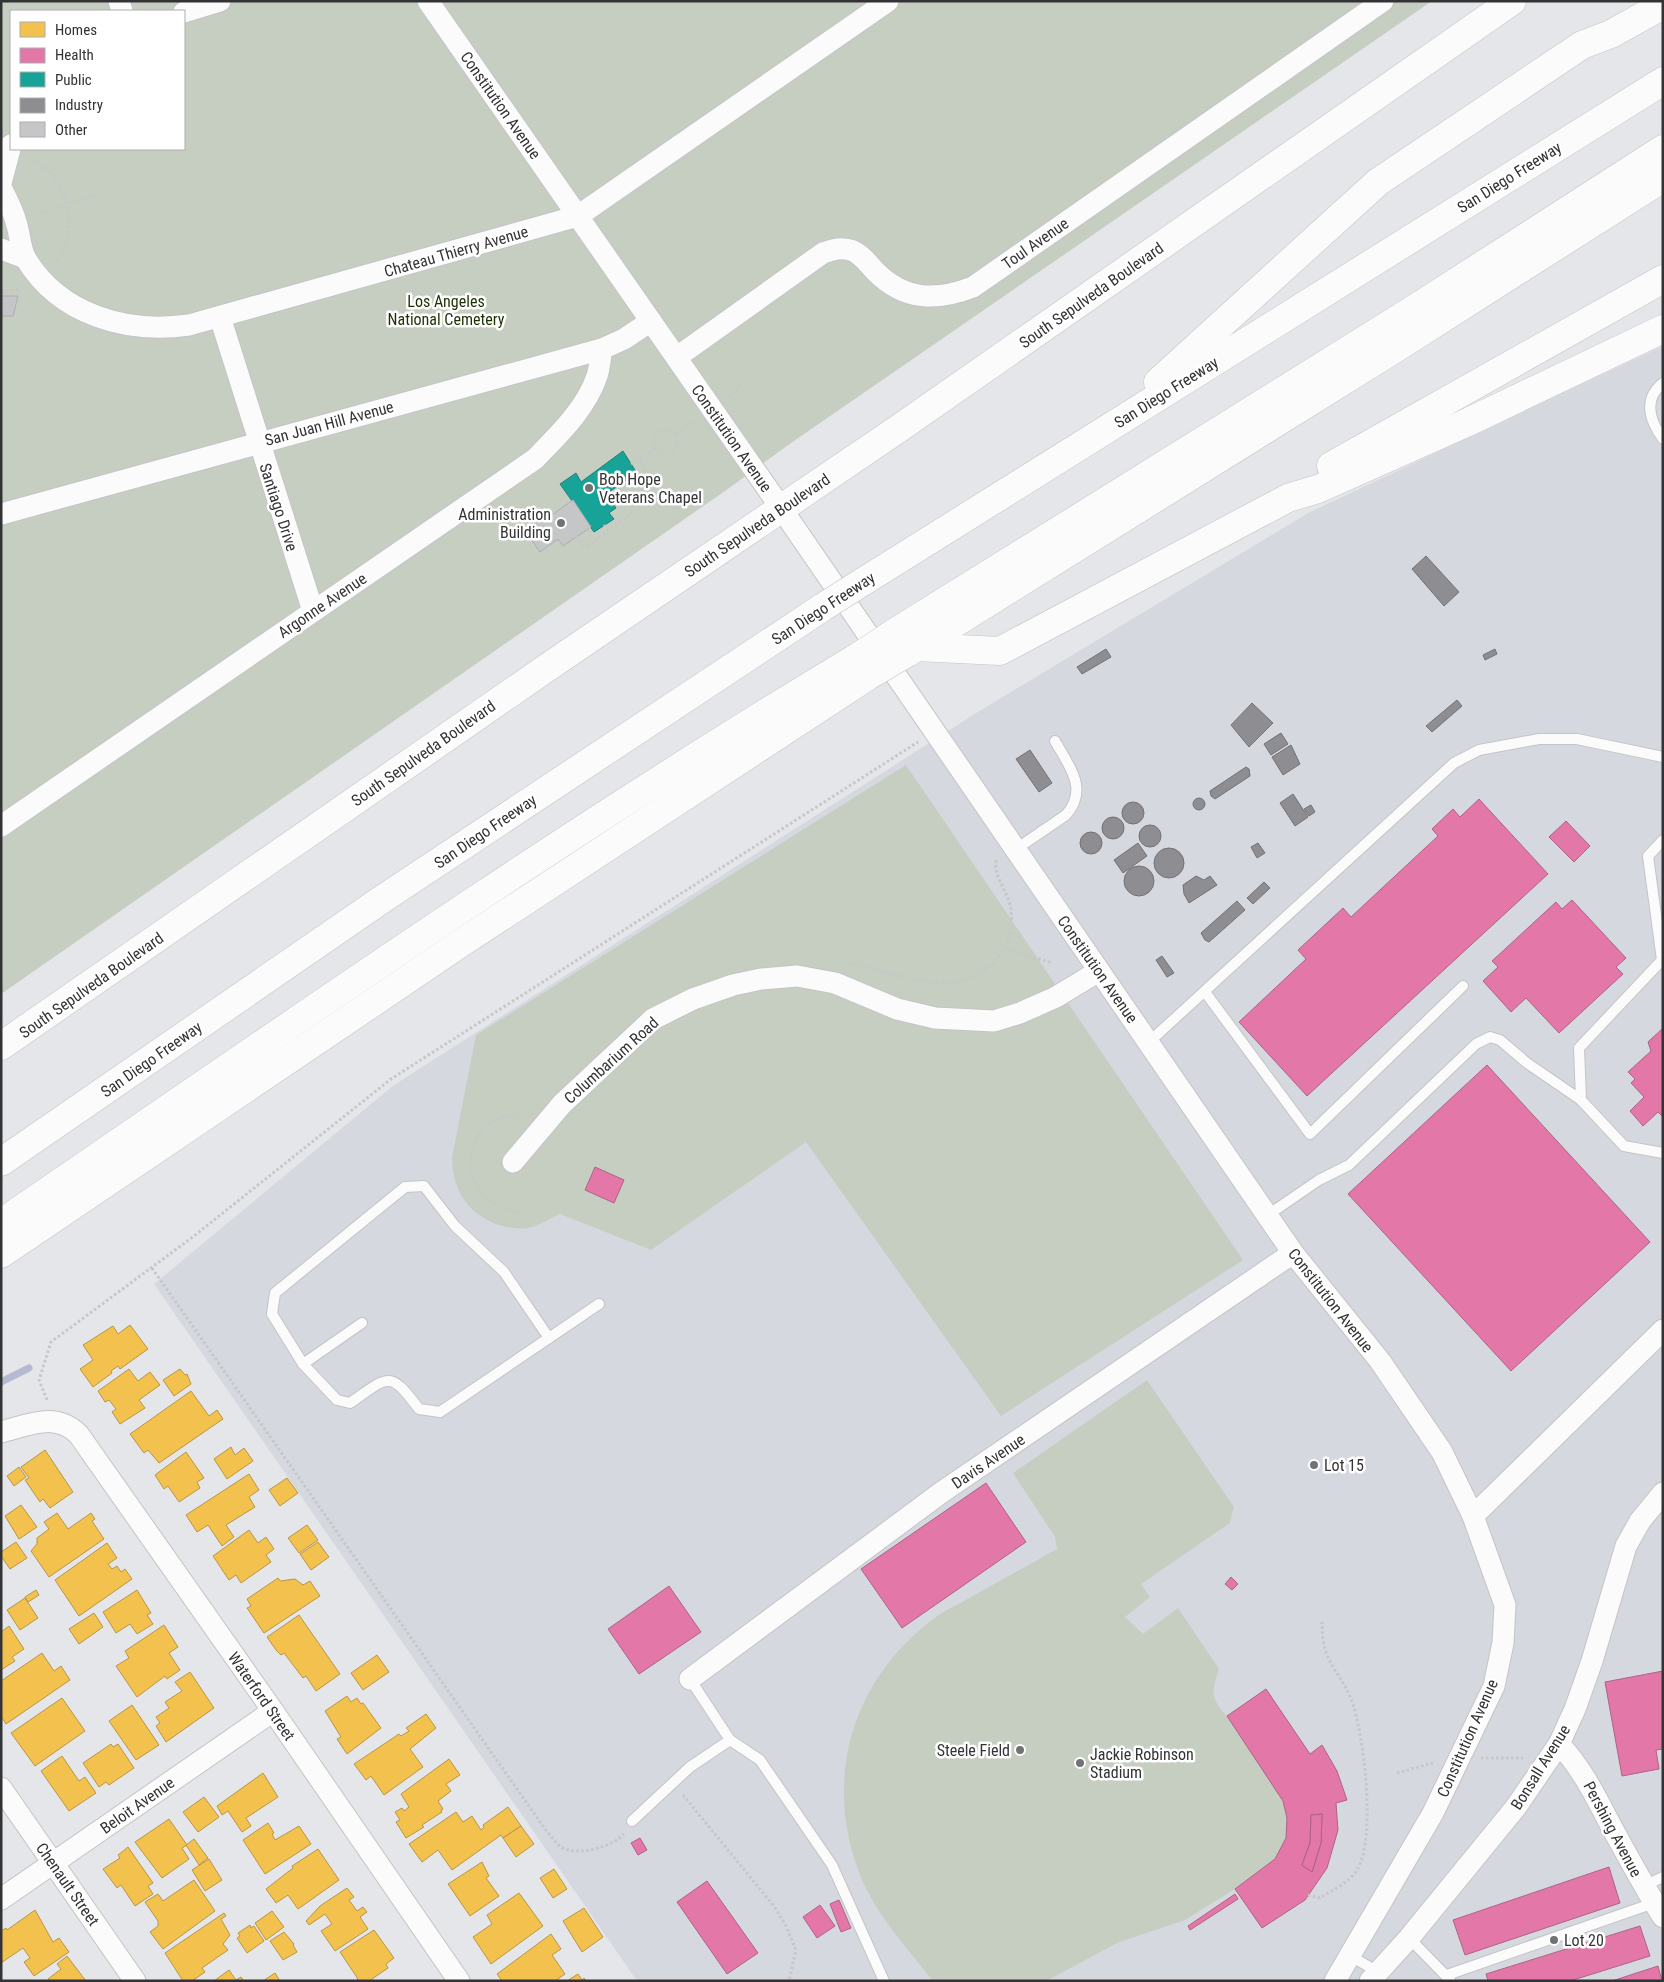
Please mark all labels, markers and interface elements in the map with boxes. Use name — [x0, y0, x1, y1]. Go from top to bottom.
legend — [10, 10, 185, 150]
text: Homes — [55, 21, 97, 39]
text: Health — [55, 46, 94, 64]
street label: Constitution Avenue — [456, 48, 545, 163]
text: Public — [55, 71, 92, 89]
text: Industry — [55, 96, 103, 114]
text: Other — [55, 121, 88, 139]
street label: San Diego Freeway — [1454, 138, 1565, 217]
street label: Toul Avenue — [998, 214, 1072, 273]
street label: Chateau Thierry Avenue — [382, 222, 530, 281]
street label: South Sepulveda Boulevard — [1016, 238, 1167, 352]
park label: Los Angeles National Cemetery — [388, 292, 505, 329]
street label: San Diego Freeway — [1111, 353, 1222, 432]
street label: Constitution Avenue — [687, 381, 776, 496]
street label: San Juan Hill Avenue — [263, 397, 396, 450]
street label: Santiago Drive — [255, 461, 302, 554]
place label: Bob Hope Veterans Chapel — [599, 470, 702, 507]
street label: South Sepulveda Boulevard — [681, 470, 834, 581]
marker: Bob Hope Veterans Chapel — [583, 482, 595, 494]
place label: Administration Building — [458, 505, 551, 542]
marker: Administration Building — [555, 517, 567, 529]
street label: San Diego Freeway — [768, 568, 879, 649]
street label: Argonne Avenue — [274, 569, 370, 642]
street label: South Sepulveda Boulevard — [348, 696, 499, 810]
street label: San Diego Freeway — [431, 790, 540, 873]
street label: Constitution Avenue — [1053, 912, 1142, 1027]
street label: South Sepulveda Boulevard — [16, 928, 167, 1042]
street label: Columbarium Road — [560, 1013, 662, 1108]
street label: San Diego Freeway — [97, 1017, 206, 1101]
street label: Constitution Avenue — [1284, 1244, 1377, 1356]
street label: Davis Avenue — [948, 1430, 1029, 1493]
place label: Lot 15 — [1324, 1456, 1364, 1475]
marker: Lot 15 — [1308, 1459, 1320, 1471]
street label: Waterford Street — [224, 1648, 299, 1744]
street label: Constitution Avenue — [1433, 1676, 1502, 1800]
street label: Bonsall Avenue — [1507, 1721, 1574, 1813]
place label: Steele Field — [937, 1741, 1010, 1760]
marker: Steele Field — [1014, 1744, 1026, 1756]
place label: Jackie Robinson Stadium — [1090, 1745, 1194, 1782]
marker: Jackie Robinson Stadium — [1074, 1757, 1086, 1769]
street label: Beloit Avenue — [97, 1773, 178, 1838]
street label: Pershing Avenue — [1579, 1778, 1646, 1880]
street label: Chenault Street — [32, 1839, 103, 1930]
place label: Lot 20 — [1564, 1931, 1604, 1950]
marker: Lot 20 — [1548, 1934, 1560, 1946]

